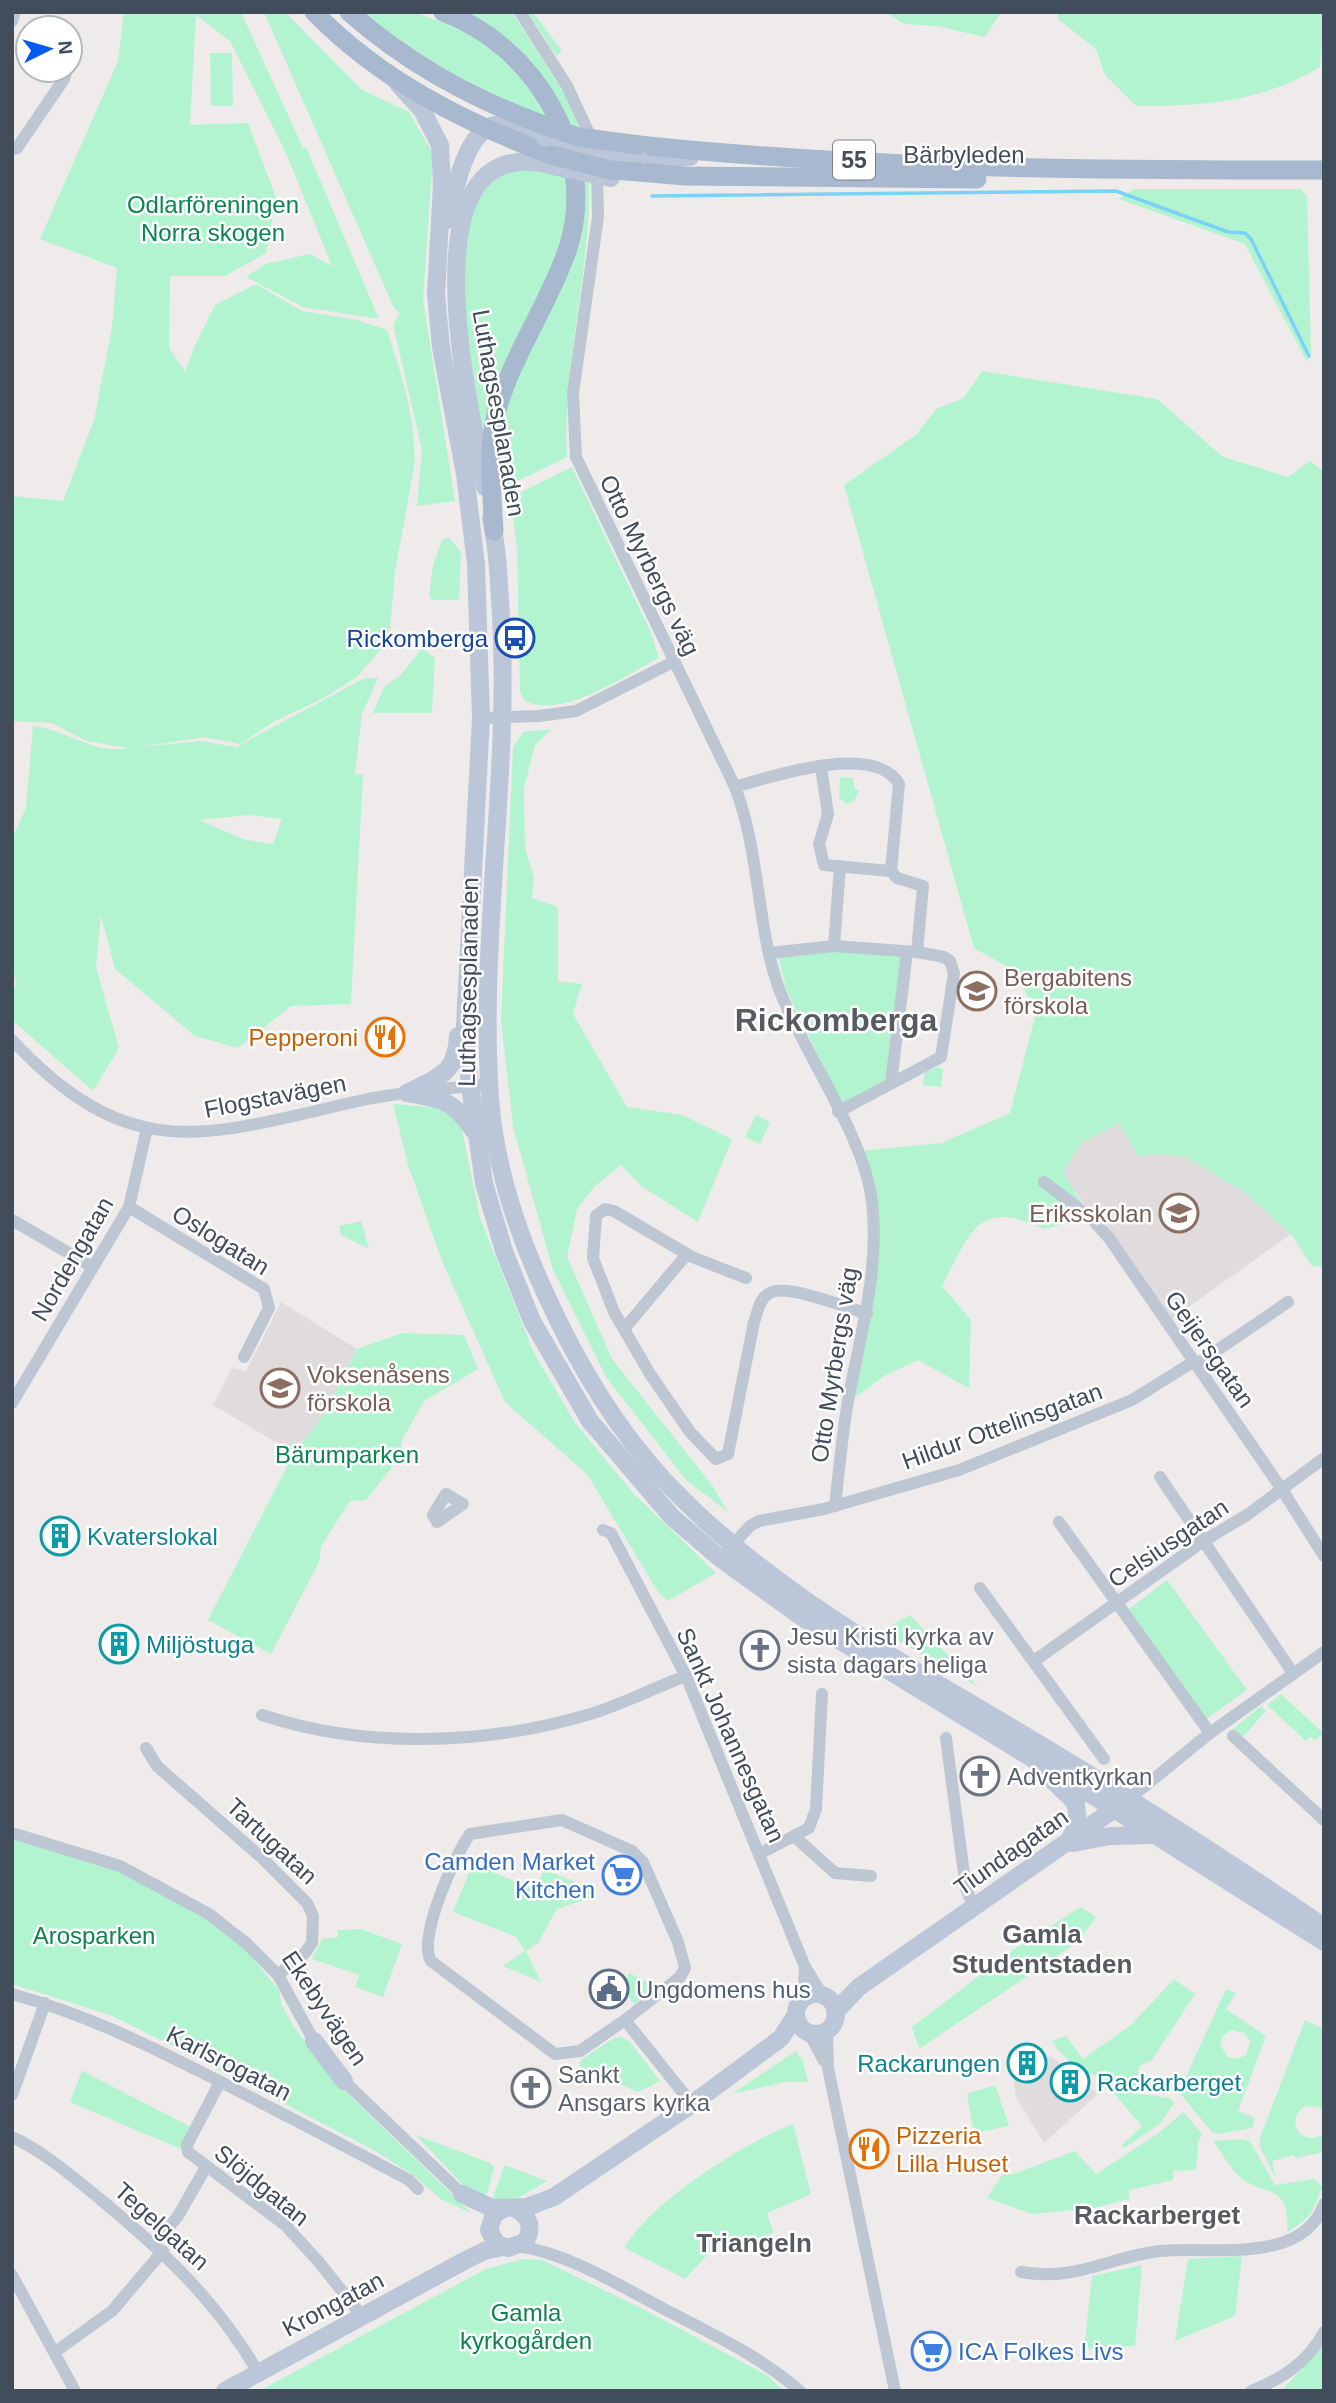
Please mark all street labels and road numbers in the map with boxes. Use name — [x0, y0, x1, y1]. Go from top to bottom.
road number: 55 — [833, 140, 875, 180]
street label: Bärbyleden — [903, 141, 1025, 168]
street label: Luthagsesplanaden — [468, 307, 530, 519]
street label: Otto Myrbergs väg — [595, 470, 705, 660]
street label: Luthagsesplanaden — [453, 877, 483, 1087]
street label: Flogstavägen — [202, 1069, 348, 1123]
street label: Nordengatan — [26, 1192, 118, 1326]
street label: Oslogatan — [167, 1200, 275, 1280]
street label: Otto Myrbergs väg — [805, 1265, 863, 1465]
street label: Geijersgatan — [1160, 1286, 1260, 1412]
street label: Hildur Ottelinsgatan — [898, 1377, 1106, 1475]
street label: Celsiusgatan — [1103, 1493, 1233, 1593]
street label: Sankt Johannesgatan — [671, 1623, 791, 1847]
street label: Tartugatan — [221, 1792, 323, 1890]
street label: Tiundagatan — [949, 1803, 1073, 1901]
street label: Ekebyvägen — [277, 1946, 373, 2070]
street label: Karlsrogatan — [162, 2020, 296, 2106]
street label: Slöjdgatan — [209, 2139, 315, 2231]
street label: Tegelgatan — [109, 2177, 215, 2275]
street label: Krongatan — [278, 2266, 388, 2342]

